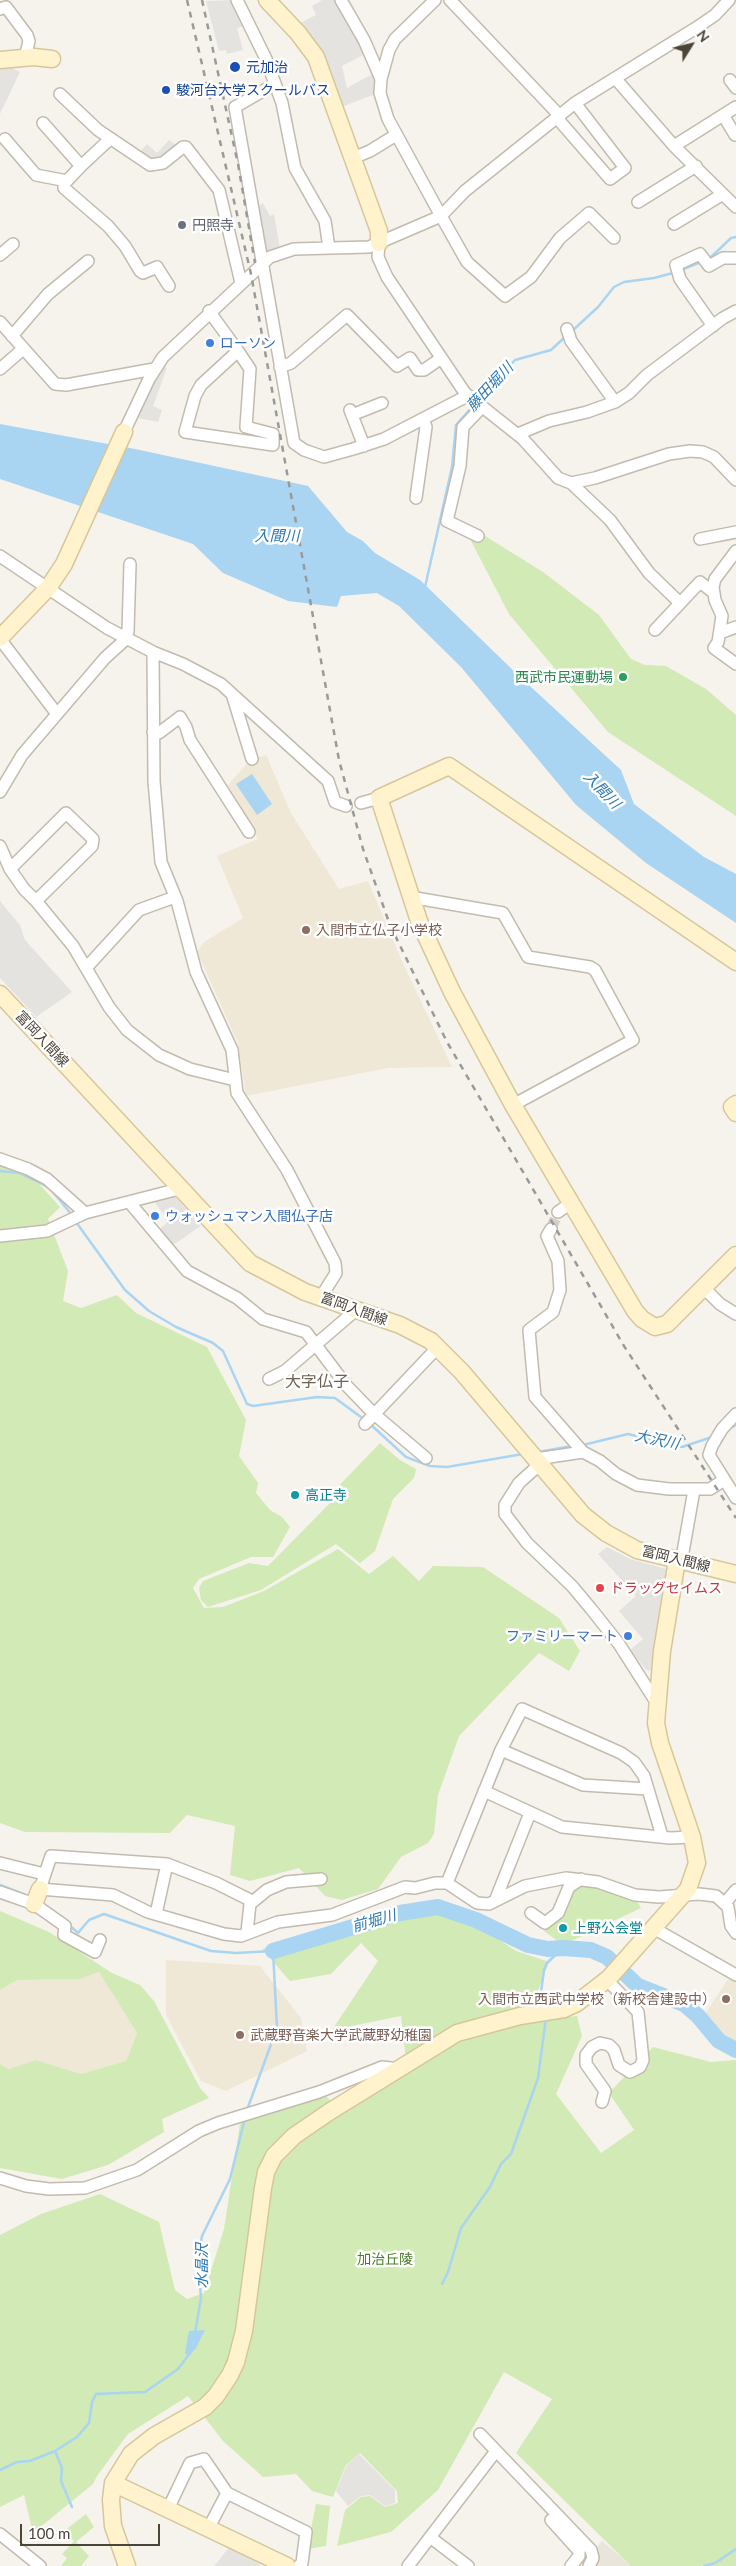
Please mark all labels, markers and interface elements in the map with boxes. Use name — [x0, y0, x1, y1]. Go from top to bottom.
north arrow — [666, 20, 716, 70]
text: N — [693, 27, 714, 45]
place label: 元加治 — [246, 59, 288, 75]
marker: 元加治 — [228, 60, 242, 74]
place label: 駿河台大学スクールバス — [176, 82, 330, 98]
marker: 駿河台大学スクールバス — [160, 84, 172, 96]
place label: 円照寺 — [192, 217, 234, 233]
marker: 円照寺 — [176, 219, 188, 231]
place label: ローソン — [220, 335, 276, 351]
marker: ローソン — [204, 337, 216, 349]
water label: 藤田堀川 — [463, 359, 517, 415]
water label: 入間川 — [255, 527, 299, 545]
place label: 西武市民運動場 — [515, 669, 613, 685]
marker: 西武市民運動場 — [617, 671, 629, 683]
water label: 入間川 — [580, 768, 624, 812]
place label: 入間市立仏子小学校 — [316, 922, 442, 938]
marker: 入間市立仏子小学校 — [300, 924, 312, 936]
street label: 富岡入間線 — [12, 1008, 72, 1070]
place label: ウォッシュマン入間仏子店 — [165, 1208, 333, 1224]
marker: ウォッシュマン入間仏子店 — [149, 1210, 161, 1222]
street label: 富岡入間線 — [318, 1289, 390, 1329]
district label: 大字仏子 — [285, 1372, 349, 1392]
water label: 大沢川 — [633, 1427, 681, 1453]
place label: 高正寺 — [305, 1487, 347, 1503]
marker: 高正寺 — [289, 1489, 301, 1501]
street label: 富岡入間線 — [640, 1542, 712, 1576]
place label: ドラッグセイムス — [610, 1580, 722, 1596]
marker: ドラッグセイムス — [594, 1582, 606, 1594]
place label: ファミリーマート — [506, 1628, 618, 1644]
marker: ファミリーマート — [622, 1630, 634, 1642]
water label: 前堀川 — [350, 1906, 398, 1936]
place label: 上野公会堂 — [573, 1920, 643, 1936]
marker: 上野公会堂 — [557, 1922, 569, 1934]
place label: 入間市立西武中学校（新校舎建設中） — [478, 1991, 716, 2007]
marker: 入間市立西武中学校（新校舎建設中） — [720, 1993, 732, 2005]
place label: 武蔵野音楽大学武蔵野幼稚園 — [250, 2027, 432, 2043]
marker: 武蔵野音楽大学武蔵野幼稚園 — [234, 2029, 246, 2041]
water label: 水晶沢 — [193, 2244, 211, 2288]
park label: 加治丘陵 — [357, 2251, 413, 2267]
scale bar — [22, 2514, 162, 2546]
text: 100 m — [28, 2524, 70, 2542]

